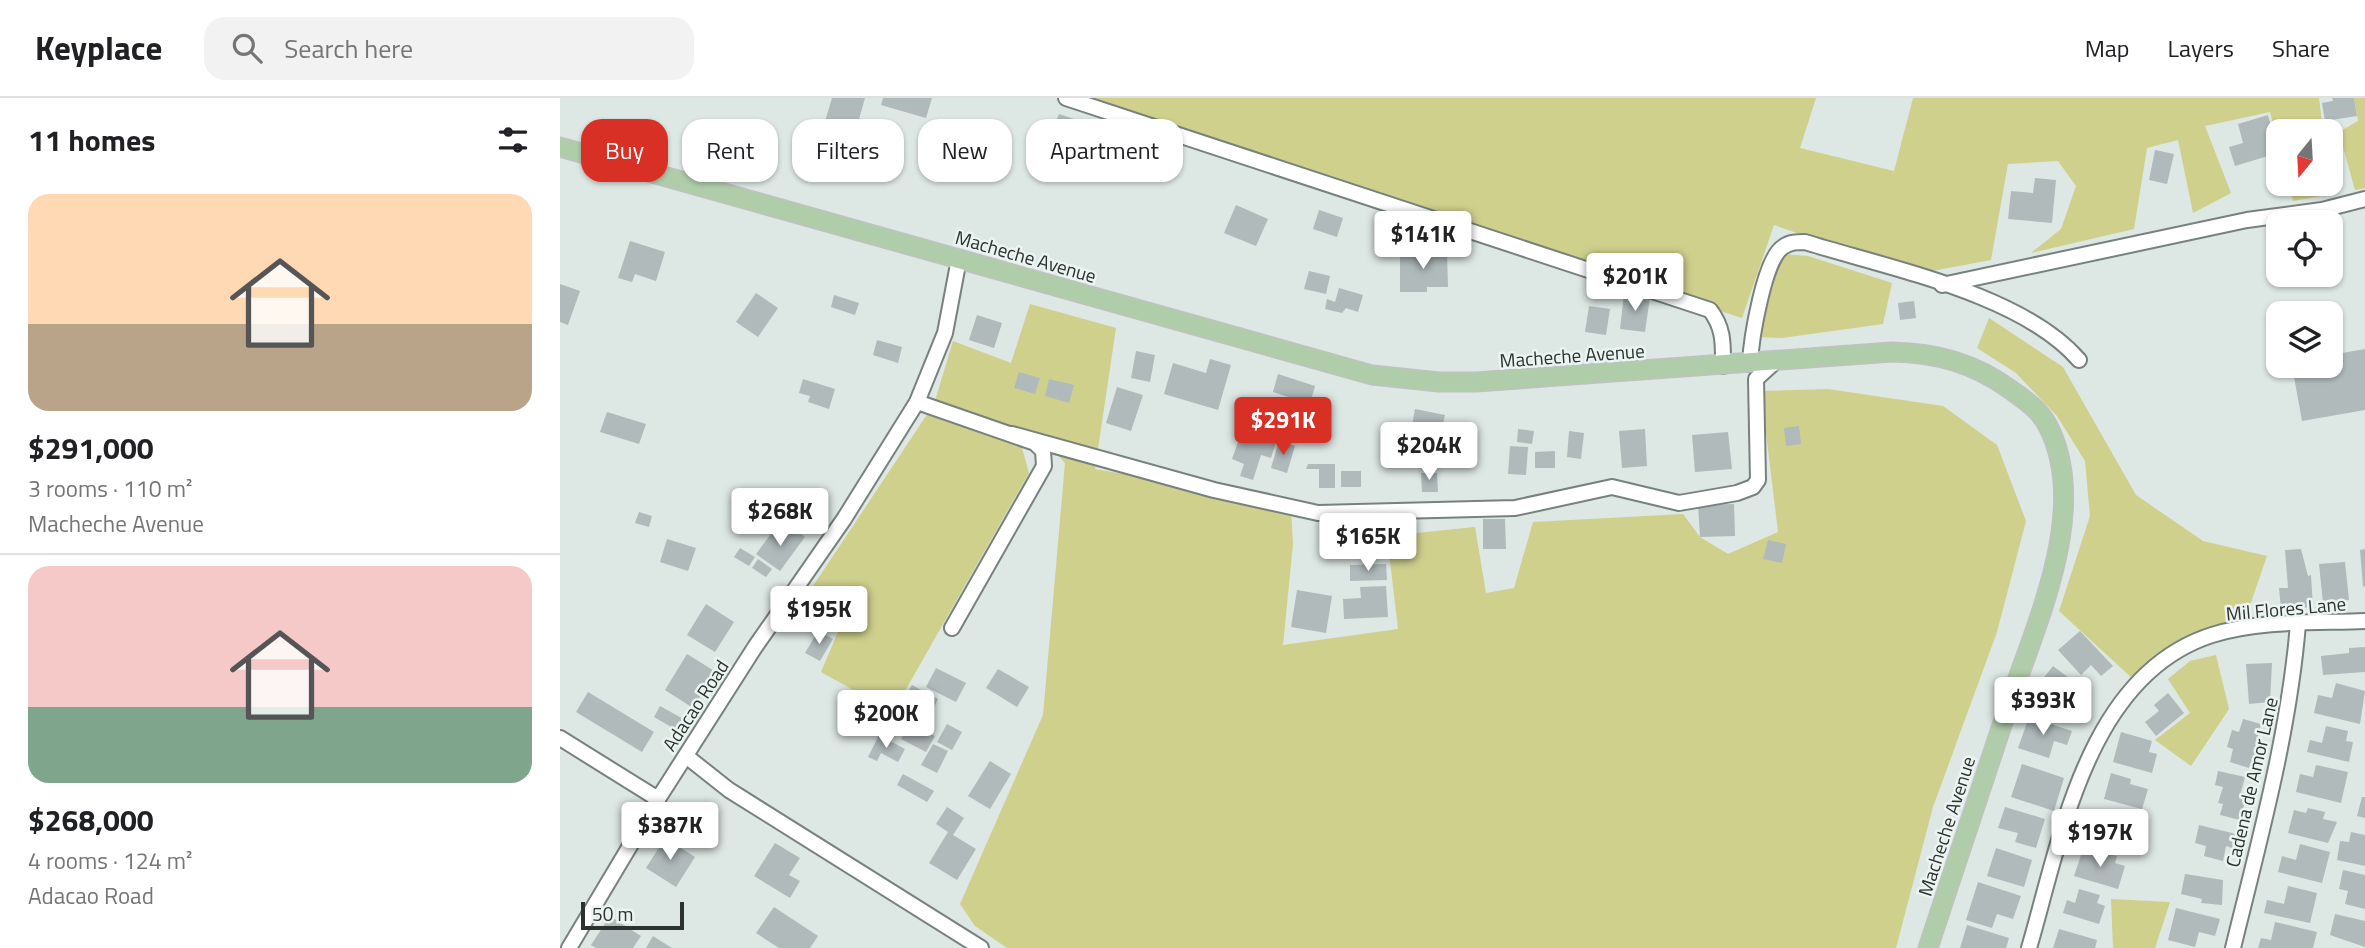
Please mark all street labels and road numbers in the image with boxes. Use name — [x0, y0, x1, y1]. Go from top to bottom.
street label: Macheche Avenue — [952, 222, 1100, 290]
street label: Macheche Avenue — [1499, 335, 1645, 375]
street label: Mil Flores Lane — [2225, 588, 2347, 628]
street label: Adacao Road — [655, 654, 735, 756]
street label: Cadena de Amor Lane — [2217, 694, 2285, 870]
street label: Macheche Avenue — [1910, 752, 1982, 900]

